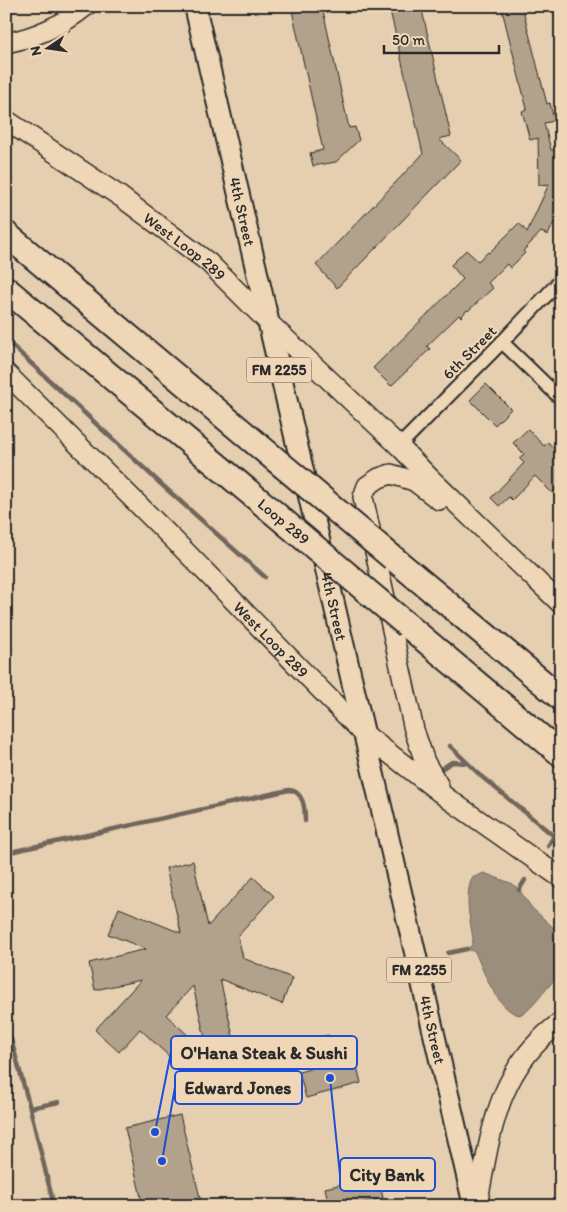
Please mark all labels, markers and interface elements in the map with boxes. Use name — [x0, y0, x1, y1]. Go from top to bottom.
north arrow — [22, 22, 72, 72]
scale bar — [384, 22, 500, 54]
text: 50 m — [392, 31, 425, 49]
text: N — [26, 44, 45, 57]
street label: 4th Street — [225, 175, 259, 248]
street label: West Loop 289 — [140, 208, 230, 284]
street label: 6th Street — [438, 321, 500, 383]
road number: FM 2255 — [246, 358, 312, 382]
street label: Loop 289 — [254, 494, 314, 549]
street label: 4th Street — [317, 570, 351, 642]
street label: West Loop 289 — [229, 597, 313, 682]
road number: FM 2255 — [386, 958, 452, 982]
street label: 4th Street — [415, 994, 450, 1066]
callout: O'Hana Steak & Sushi — [171, 1036, 357, 1069]
text: O'Hana Steak & Sushi — [181, 1042, 348, 1064]
callout: Edward Jones — [175, 1071, 302, 1104]
text: Edward Jones — [185, 1077, 291, 1099]
callout: City Bank — [340, 1158, 435, 1191]
text: City Bank — [349, 1164, 425, 1186]

